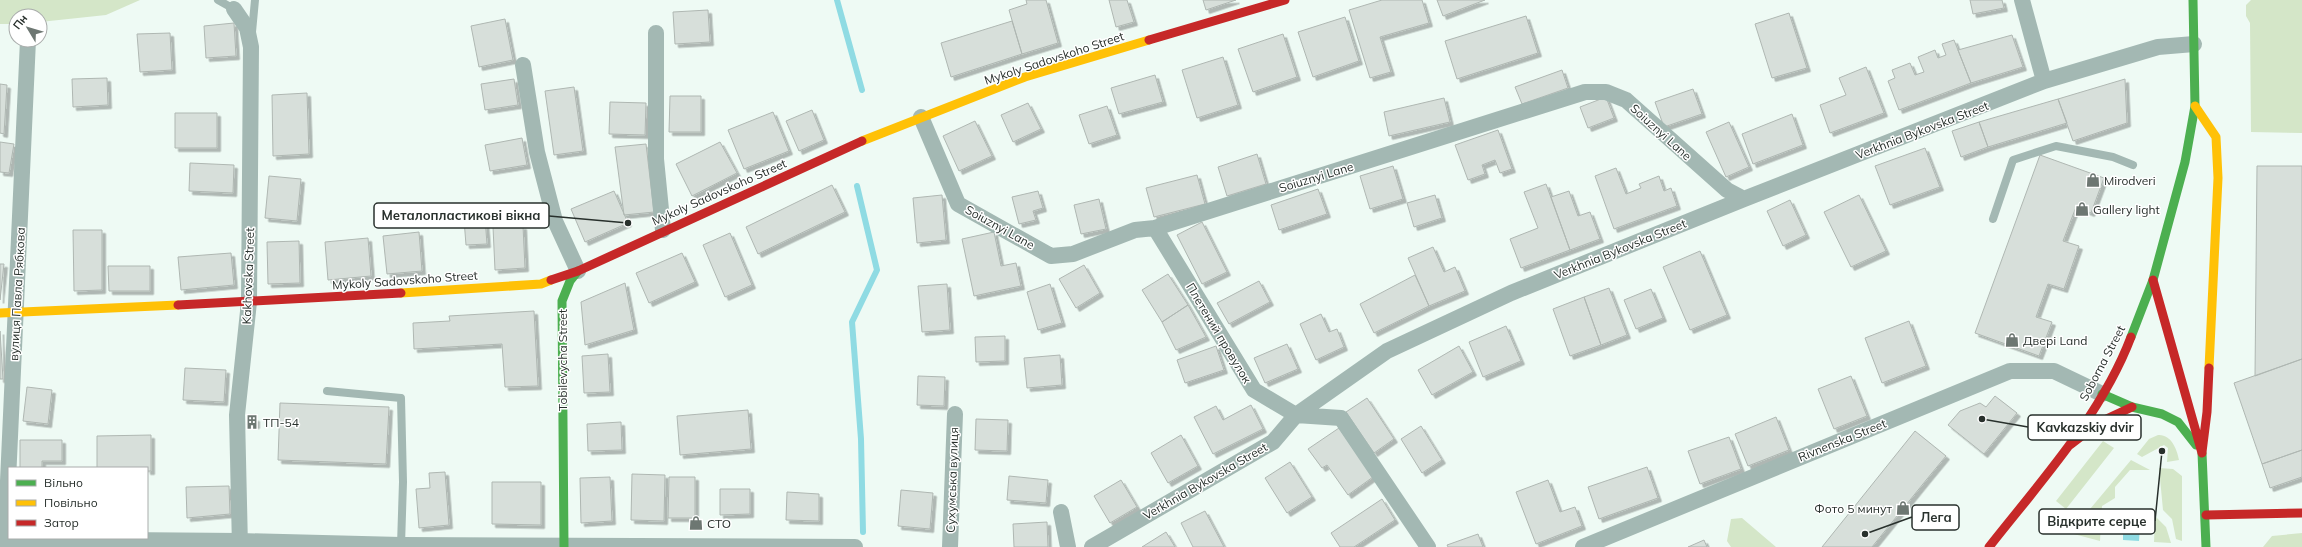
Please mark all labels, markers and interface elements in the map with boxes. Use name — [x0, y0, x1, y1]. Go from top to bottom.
north arrow — [8, 8, 48, 48]
text: Пн — [10, 11, 30, 32]
street label: Mykoly Sadovskoho Street — [982, 28, 1126, 88]
street label: Verkhnia Bykovska Street — [1853, 98, 1991, 162]
street label: Soiuznyi Lane — [1627, 101, 1695, 163]
street label: Mykoly Sadovskoho Street — [649, 155, 789, 229]
street label: Soiuznyi Lane — [1277, 159, 1355, 195]
shop icon: Mirodveri — [2085, 172, 2101, 188]
place label: Mirodveri — [2104, 173, 2156, 188]
shop icon: Gallery light — [2074, 201, 2090, 217]
street label: Soiuznyi Lane — [963, 202, 1037, 252]
place label: Gallery light — [2093, 202, 2160, 217]
callout: Металопластикові вікна — [374, 203, 549, 228]
text: Металопластикові вікна — [382, 207, 540, 223]
street label: Verkhnia Bykovska Street — [1552, 216, 1688, 282]
street label: вулиця Павла Рябкова — [6, 227, 28, 361]
street label: Kakhovska Street — [239, 227, 257, 325]
street label: Mykoly Sadovskoho Street — [332, 267, 478, 293]
street label: Плетений провулок — [1183, 280, 1255, 386]
street label: Tobilevycha Street — [555, 309, 570, 411]
street label: Soborna Street — [2076, 323, 2128, 403]
shop icon: Двері Land — [2004, 332, 2020, 348]
place label: Двері Land — [2023, 333, 2087, 348]
building icon: ТП-54 — [244, 414, 260, 430]
place label: ТП-54 — [263, 415, 299, 430]
street label: Rivnenska Street — [1796, 415, 1888, 465]
callout: Kavkazskiy dvir — [2028, 415, 2141, 440]
text: Kavkazskiy dvir — [2036, 419, 2134, 436]
street label: Сухумська вулиця — [943, 427, 961, 533]
street label: Verkhnia Bykovska Street — [1140, 439, 1270, 523]
legend — [8, 467, 148, 539]
text: Вільно — [44, 475, 83, 490]
text: Повільно — [44, 495, 98, 510]
shop icon: Фото 5 минут — [1895, 500, 1911, 516]
place label: Фото 5 минут — [1814, 501, 1893, 516]
callout: Лега — [1912, 505, 1959, 530]
text: Лега — [1920, 509, 1952, 525]
callout: Відкрите серце — [2039, 509, 2155, 534]
text: Відкрите серце — [2047, 513, 2147, 529]
text: Затор — [44, 515, 79, 530]
shop icon: СТО — [688, 515, 704, 531]
place label: СТО — [707, 516, 731, 531]

